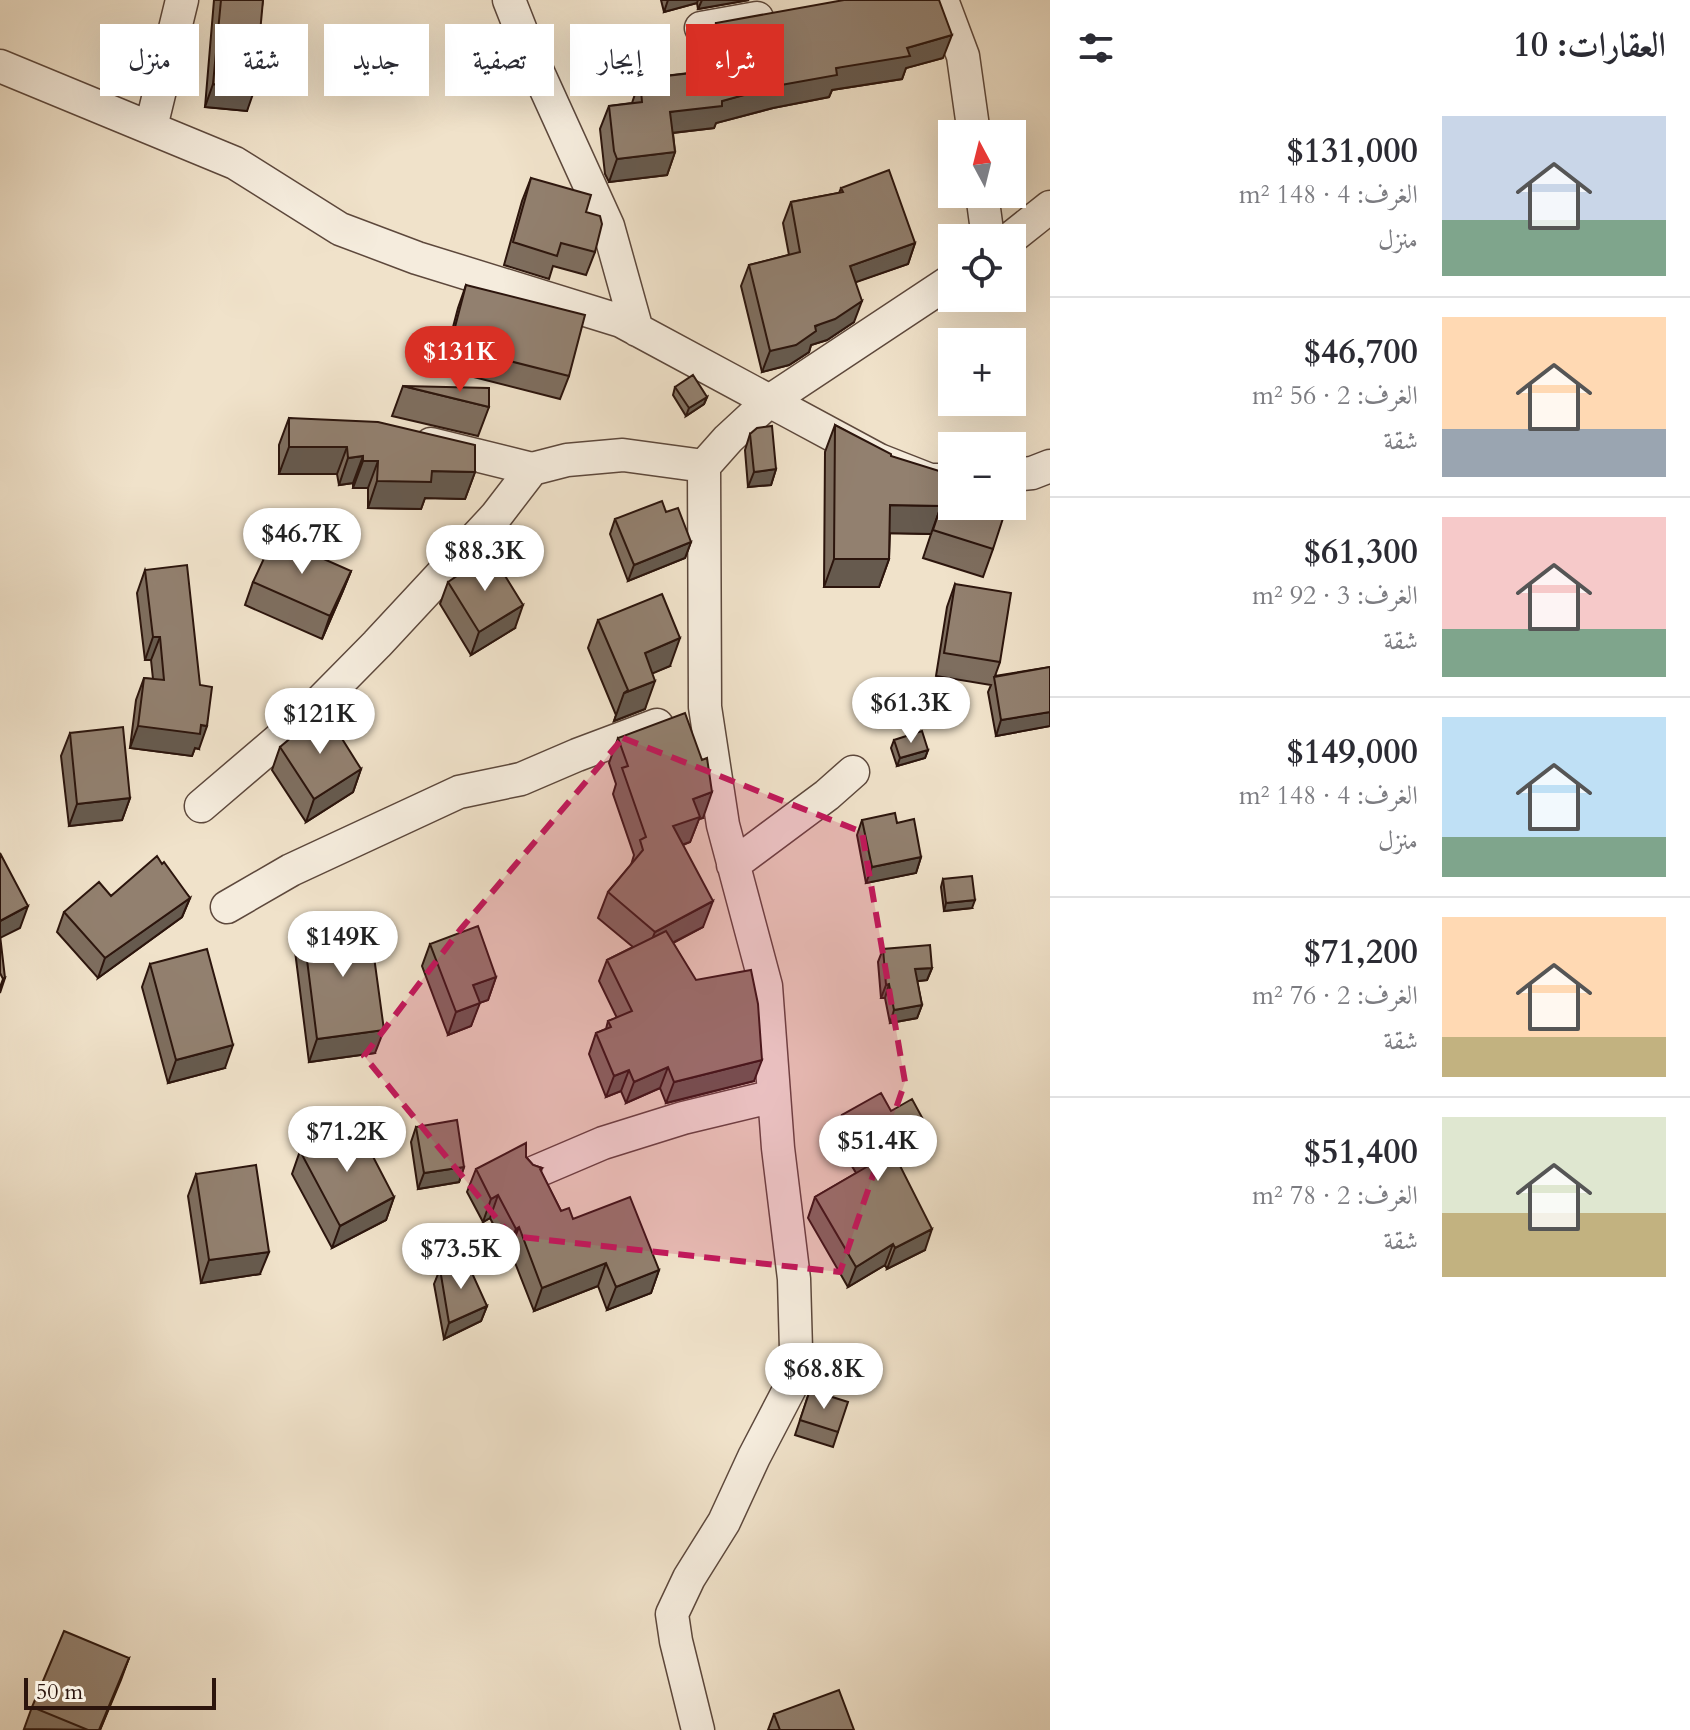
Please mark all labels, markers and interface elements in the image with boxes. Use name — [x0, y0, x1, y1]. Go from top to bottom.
text: العقارات: 10 — [1513, 22, 1666, 68]
chip: منزل — [100, 24, 199, 96]
chip: شقة — [215, 24, 308, 96]
chip: جديد — [324, 24, 429, 96]
chip: تصفية — [445, 24, 554, 96]
chip: إيجار — [570, 24, 670, 96]
chip: شراء — [686, 24, 784, 96]
icon: filters — [1074, 26, 1118, 70]
north arrow — [938, 120, 1026, 208]
map controls — [938, 120, 1026, 520]
text: $131,000 — [1286, 128, 1418, 174]
icon: home — [1506, 148, 1602, 244]
text: الغرف: 4 · 148 m² — [1239, 177, 1418, 212]
text: منزل — [1378, 222, 1418, 257]
button: locate — [938, 224, 1026, 312]
pin: $131K — [404, 326, 516, 394]
button: + — [938, 328, 1026, 416]
text: $46,700 — [1304, 329, 1418, 375]
text: $131K — [423, 334, 497, 369]
icon: home — [1506, 349, 1602, 445]
text: الغرف: 2 · 56 m² — [1252, 378, 1418, 413]
text: شقة — [1384, 423, 1418, 458]
button: − — [938, 432, 1026, 520]
pin: $46.7K — [237, 508, 367, 576]
text: $46.7K — [261, 516, 343, 551]
pin: $88.3K — [420, 525, 550, 593]
text: $61,300 — [1304, 529, 1418, 575]
text: $88.3K — [444, 533, 526, 568]
icon: home — [1506, 549, 1602, 645]
text: الغرف: 3 · 92 m² — [1252, 578, 1418, 613]
text: شقة — [1384, 623, 1418, 658]
pin: $61.3K — [846, 677, 976, 745]
text: $61.3K — [870, 685, 952, 720]
pin: $121K — [264, 688, 376, 756]
text: $121K — [283, 696, 357, 731]
text: $149,000 — [1286, 729, 1418, 775]
icon: home — [1506, 749, 1602, 845]
text: الغرف: 4 · 148 m² — [1239, 778, 1418, 813]
text: منزل — [1378, 823, 1418, 858]
pin: $149K — [287, 911, 399, 979]
text: $149K — [306, 919, 380, 954]
text: $71,200 — [1304, 929, 1418, 975]
icon: home — [1506, 949, 1602, 1045]
text: الغرف: 2 · 76 m² — [1252, 978, 1418, 1013]
text: شقة — [1384, 1023, 1418, 1058]
pin: $71.2K — [282, 1106, 412, 1174]
text: $71.2K — [306, 1114, 388, 1149]
pin: $51.4K — [813, 1115, 943, 1183]
text: $51.4K — [837, 1123, 919, 1158]
text: $51,400 — [1304, 1129, 1418, 1175]
icon: home — [1506, 1149, 1602, 1245]
text: الغرف: 2 · 78 m² — [1252, 1178, 1418, 1213]
pin: $73.5K — [396, 1223, 526, 1291]
text: شقة — [1384, 1223, 1418, 1258]
text: $73.5K — [420, 1231, 502, 1266]
pin: $68.8K — [759, 1343, 889, 1411]
text: $68.8K — [783, 1351, 865, 1386]
scale bar — [24, 1674, 216, 1710]
text: 50 m — [36, 1677, 83, 1707]

